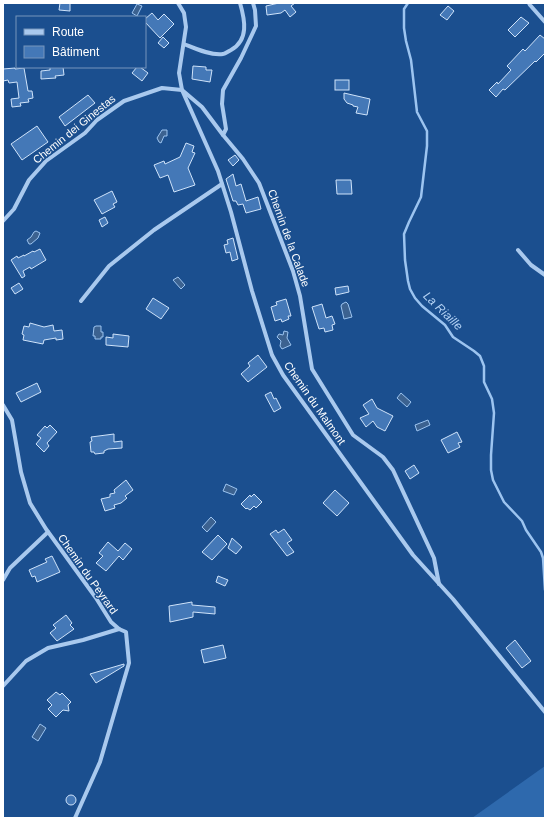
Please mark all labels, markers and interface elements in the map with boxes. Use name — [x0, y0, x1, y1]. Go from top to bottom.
legend — [16, 16, 146, 68]
text: Route — [52, 25, 84, 39]
text: Bâtiment — [52, 45, 100, 59]
street label: Chemin dei Ginestas — [31, 92, 118, 166]
street label: Chemin de la Calade — [266, 188, 312, 288]
water label: La Riaille — [420, 289, 466, 333]
street label: Chemin du Malmont — [282, 359, 348, 447]
street label: Chemin du Peyrard — [56, 532, 120, 616]

